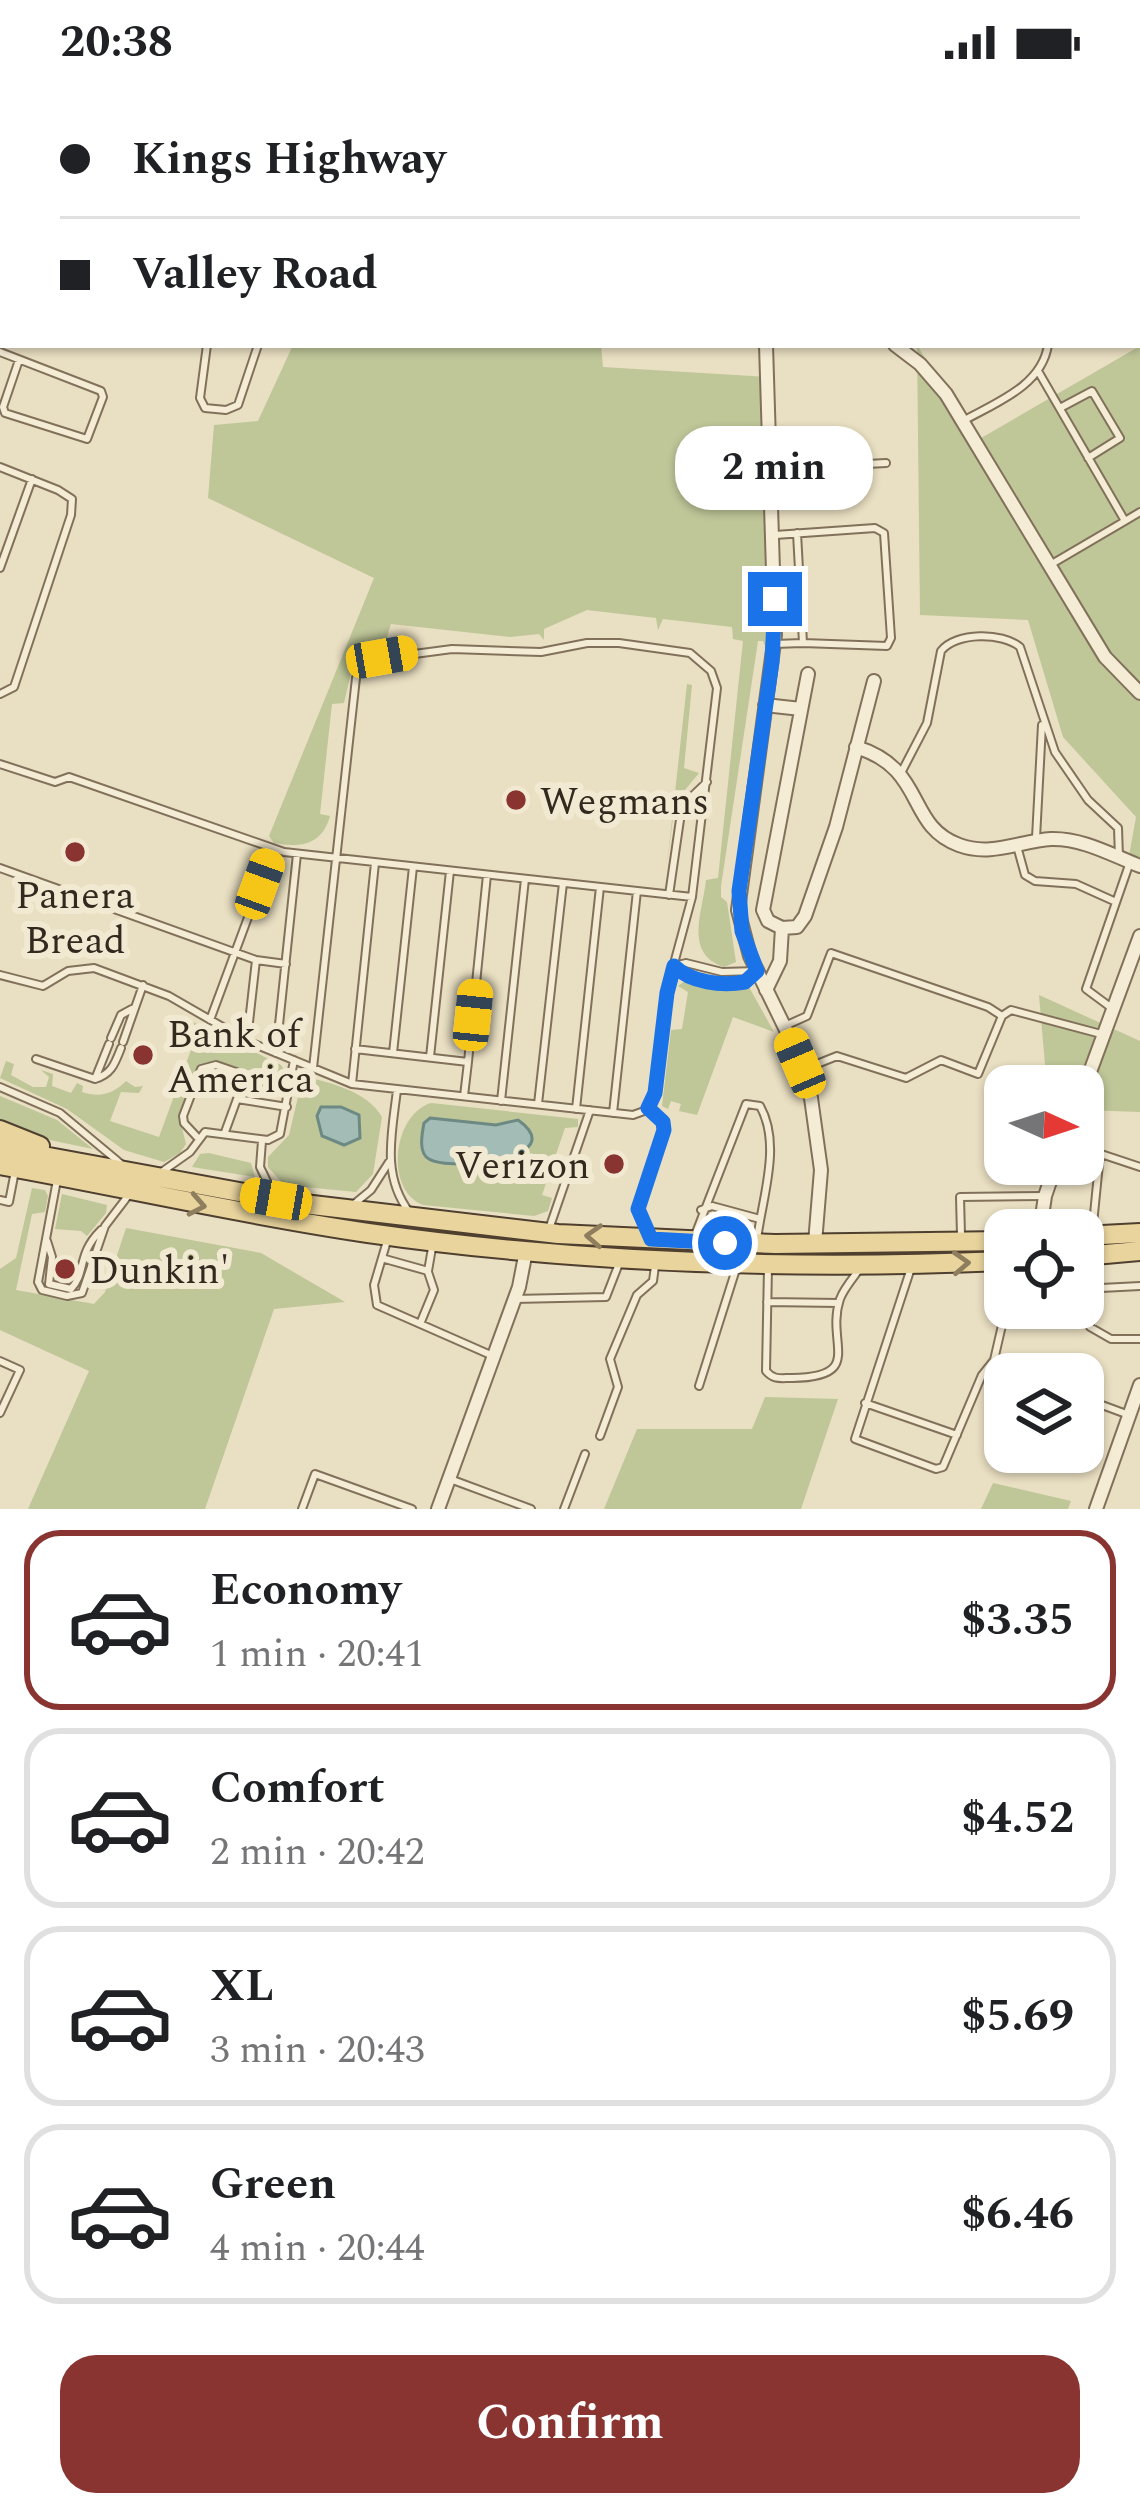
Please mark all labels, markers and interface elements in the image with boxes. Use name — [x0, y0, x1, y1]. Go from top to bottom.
text: 20:38 — [60, 8, 173, 77]
text: Kings Highway — [132, 125, 446, 194]
text: Valley Road — [132, 240, 378, 309]
callout: 2 min — [676, 425, 874, 509]
text: 2 min — [722, 438, 826, 497]
route end — [748, 572, 802, 626]
car — [343, 633, 421, 681]
place label: Wegmans — [540, 773, 709, 832]
marker: Wegmans — [503, 787, 529, 813]
marker: Panera Bread — [62, 839, 88, 865]
car — [231, 844, 289, 924]
place label: Panera Bread — [15, 867, 135, 971]
car — [451, 977, 495, 1053]
place label: Bank of America — [167, 1006, 314, 1110]
car — [769, 1023, 831, 1103]
marker: Bank of America — [130, 1042, 156, 1068]
north arrow — [984, 1065, 1104, 1185]
map controls — [984, 1065, 1104, 1473]
place label: Verizon — [454, 1137, 590, 1196]
marker: Verizon — [601, 1151, 627, 1177]
car — [237, 1175, 315, 1223]
one-way arrow — [187, 1191, 207, 1217]
button: locate — [984, 1209, 1104, 1329]
route start — [698, 1216, 752, 1270]
one-way arrow — [584, 1223, 603, 1249]
place label: Dunkin' — [89, 1242, 229, 1301]
one-way arrow — [952, 1250, 971, 1276]
marker: Dunkin' — [52, 1256, 78, 1282]
button: layers — [984, 1353, 1104, 1473]
text: Economy — [210, 1556, 401, 1625]
icon: car — [66, 1566, 174, 1674]
text: $3.35 — [961, 1586, 1074, 1655]
text: 1 min · 20:41 — [210, 1625, 425, 1684]
text: Comfort — [210, 1754, 385, 1823]
icon: car — [66, 1764, 174, 1872]
text: $4.52 — [961, 1784, 1074, 1853]
text: 2 min · 20:42 — [210, 1823, 425, 1882]
text: XL — [210, 1952, 274, 2021]
icon: car — [66, 1962, 174, 2070]
text: $5.69 — [961, 1982, 1074, 2051]
text: 3 min · 20:43 — [210, 2021, 425, 2080]
text: Green — [210, 2150, 336, 2219]
icon: car — [66, 2160, 174, 2268]
text: $6.46 — [961, 2180, 1074, 2249]
text: 4 min · 20:44 — [210, 2219, 425, 2278]
button: Confirm — [60, 2355, 1080, 2493]

